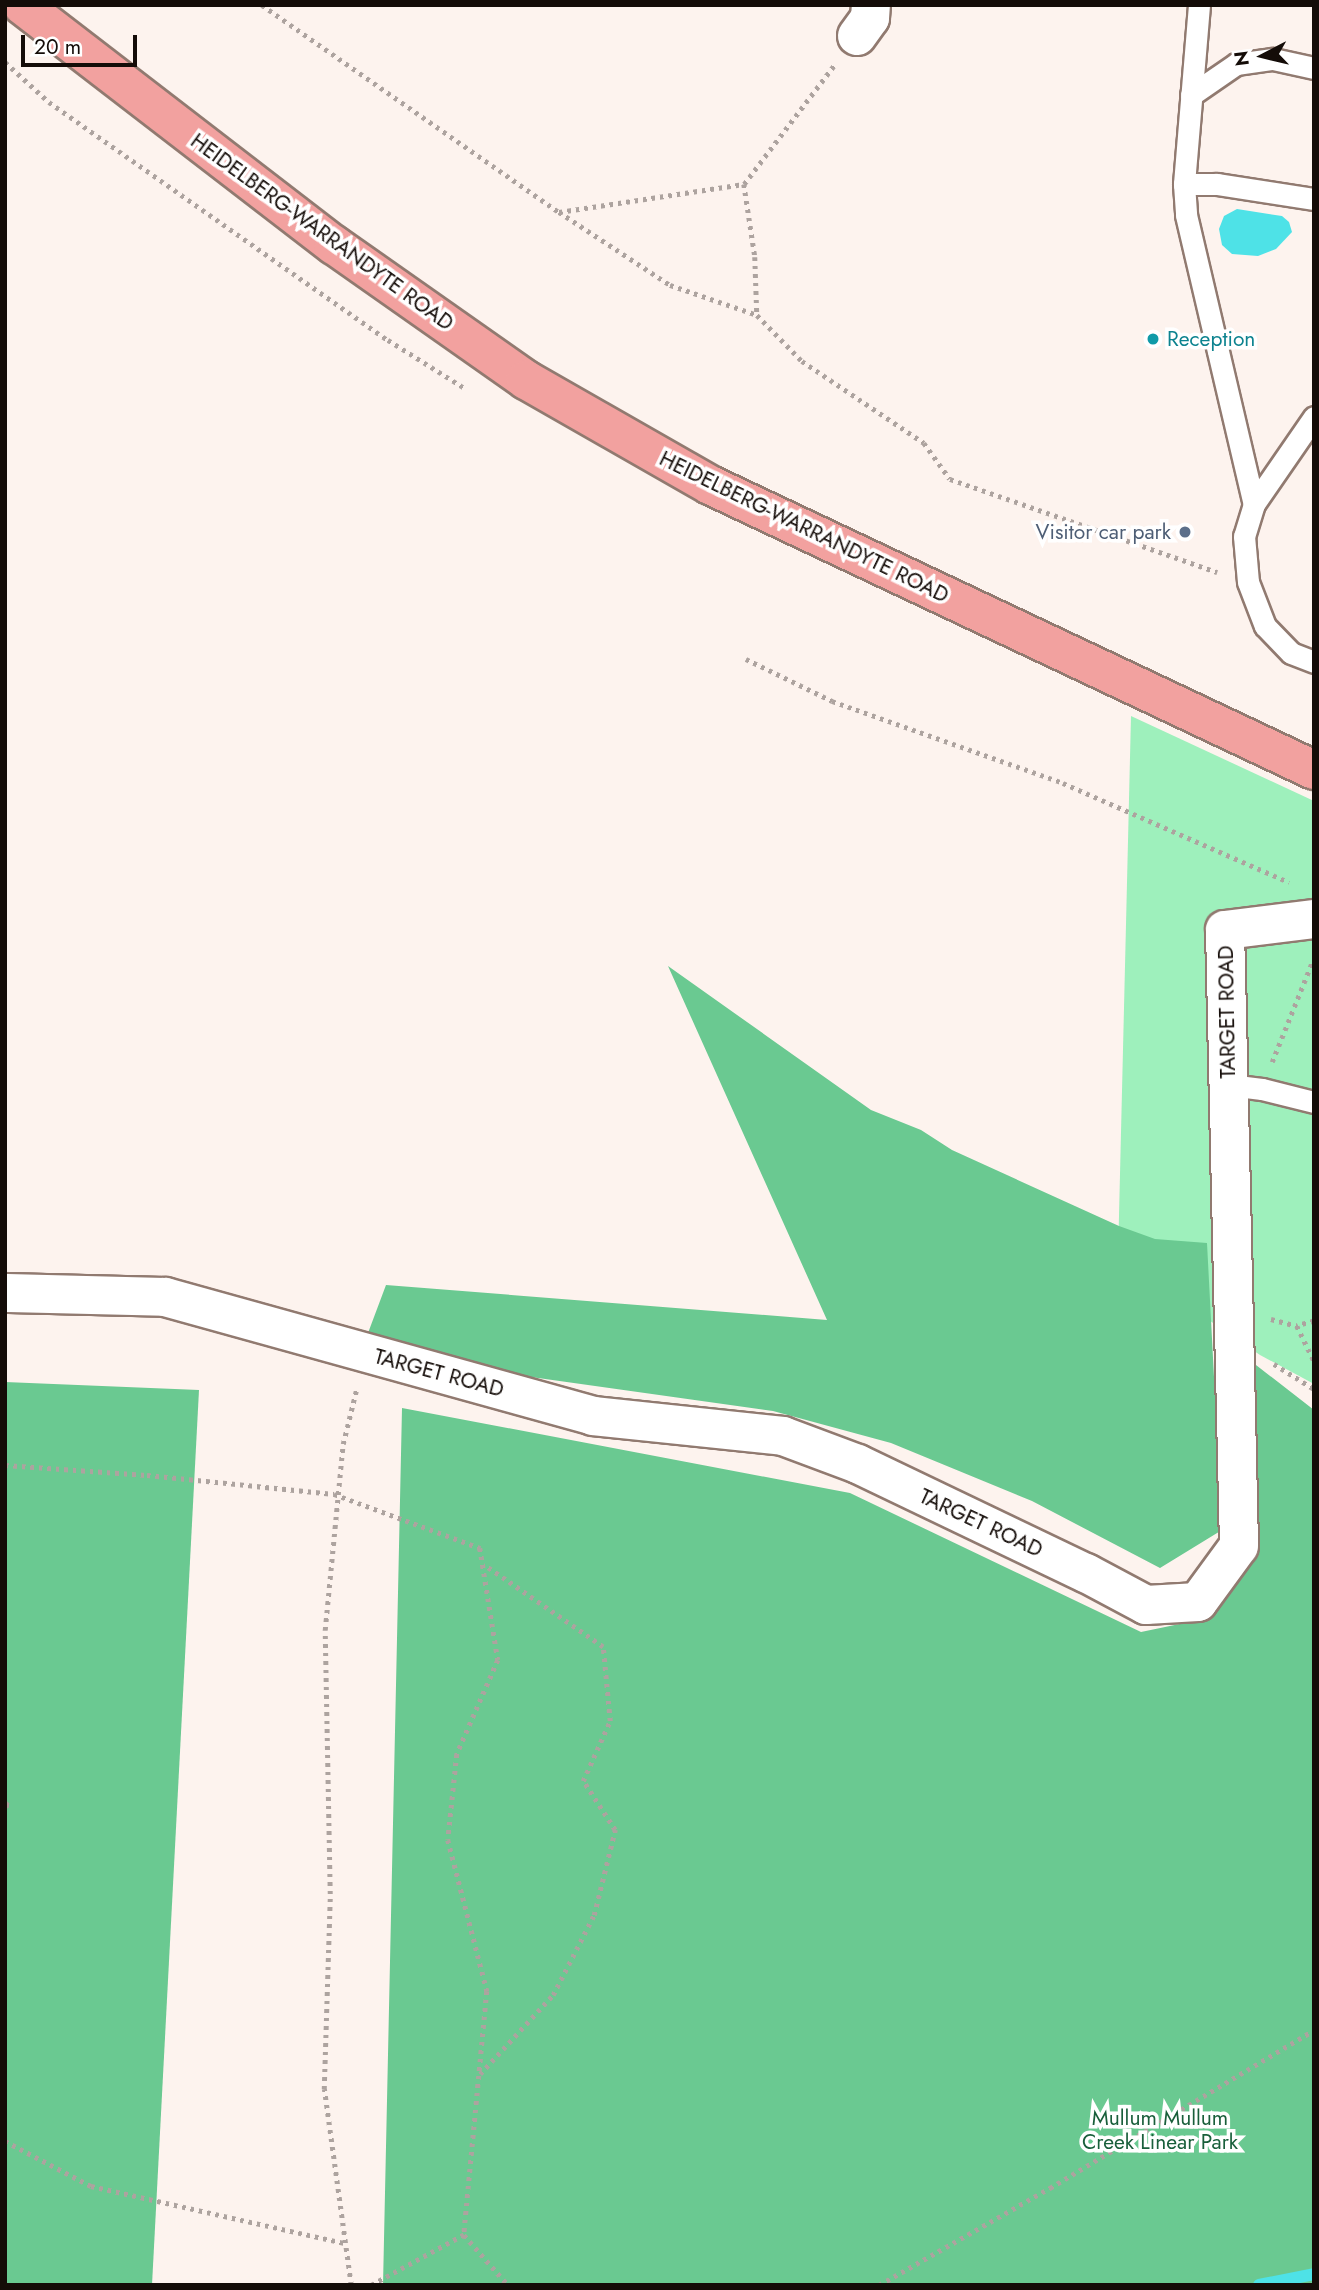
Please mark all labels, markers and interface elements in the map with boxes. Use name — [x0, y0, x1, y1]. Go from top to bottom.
scale bar — [24, 21, 140, 65]
north arrow — [1228, 21, 1298, 91]
text: 20 m — [34, 32, 81, 62]
text: N — [1227, 49, 1256, 68]
street label: HEIDELBERG-WARRANDYTE ROAD — [186, 128, 458, 336]
place label: Reception — [1167, 326, 1255, 352]
marker: Reception — [1145, 331, 1161, 347]
street label: HEIDELBERG-WARRANDYTE ROAD — [655, 446, 953, 608]
place label: Visitor car park — [1036, 519, 1171, 545]
marker: Visitor car park — [1177, 524, 1193, 540]
street label: TARGET ROAD — [1213, 945, 1241, 1079]
street label: TARGET ROAD — [371, 1344, 507, 1402]
street label: TARGET ROAD — [915, 1483, 1047, 1563]
park label: Mullum Mullum Creek Linear Park — [1082, 2105, 1238, 2155]

